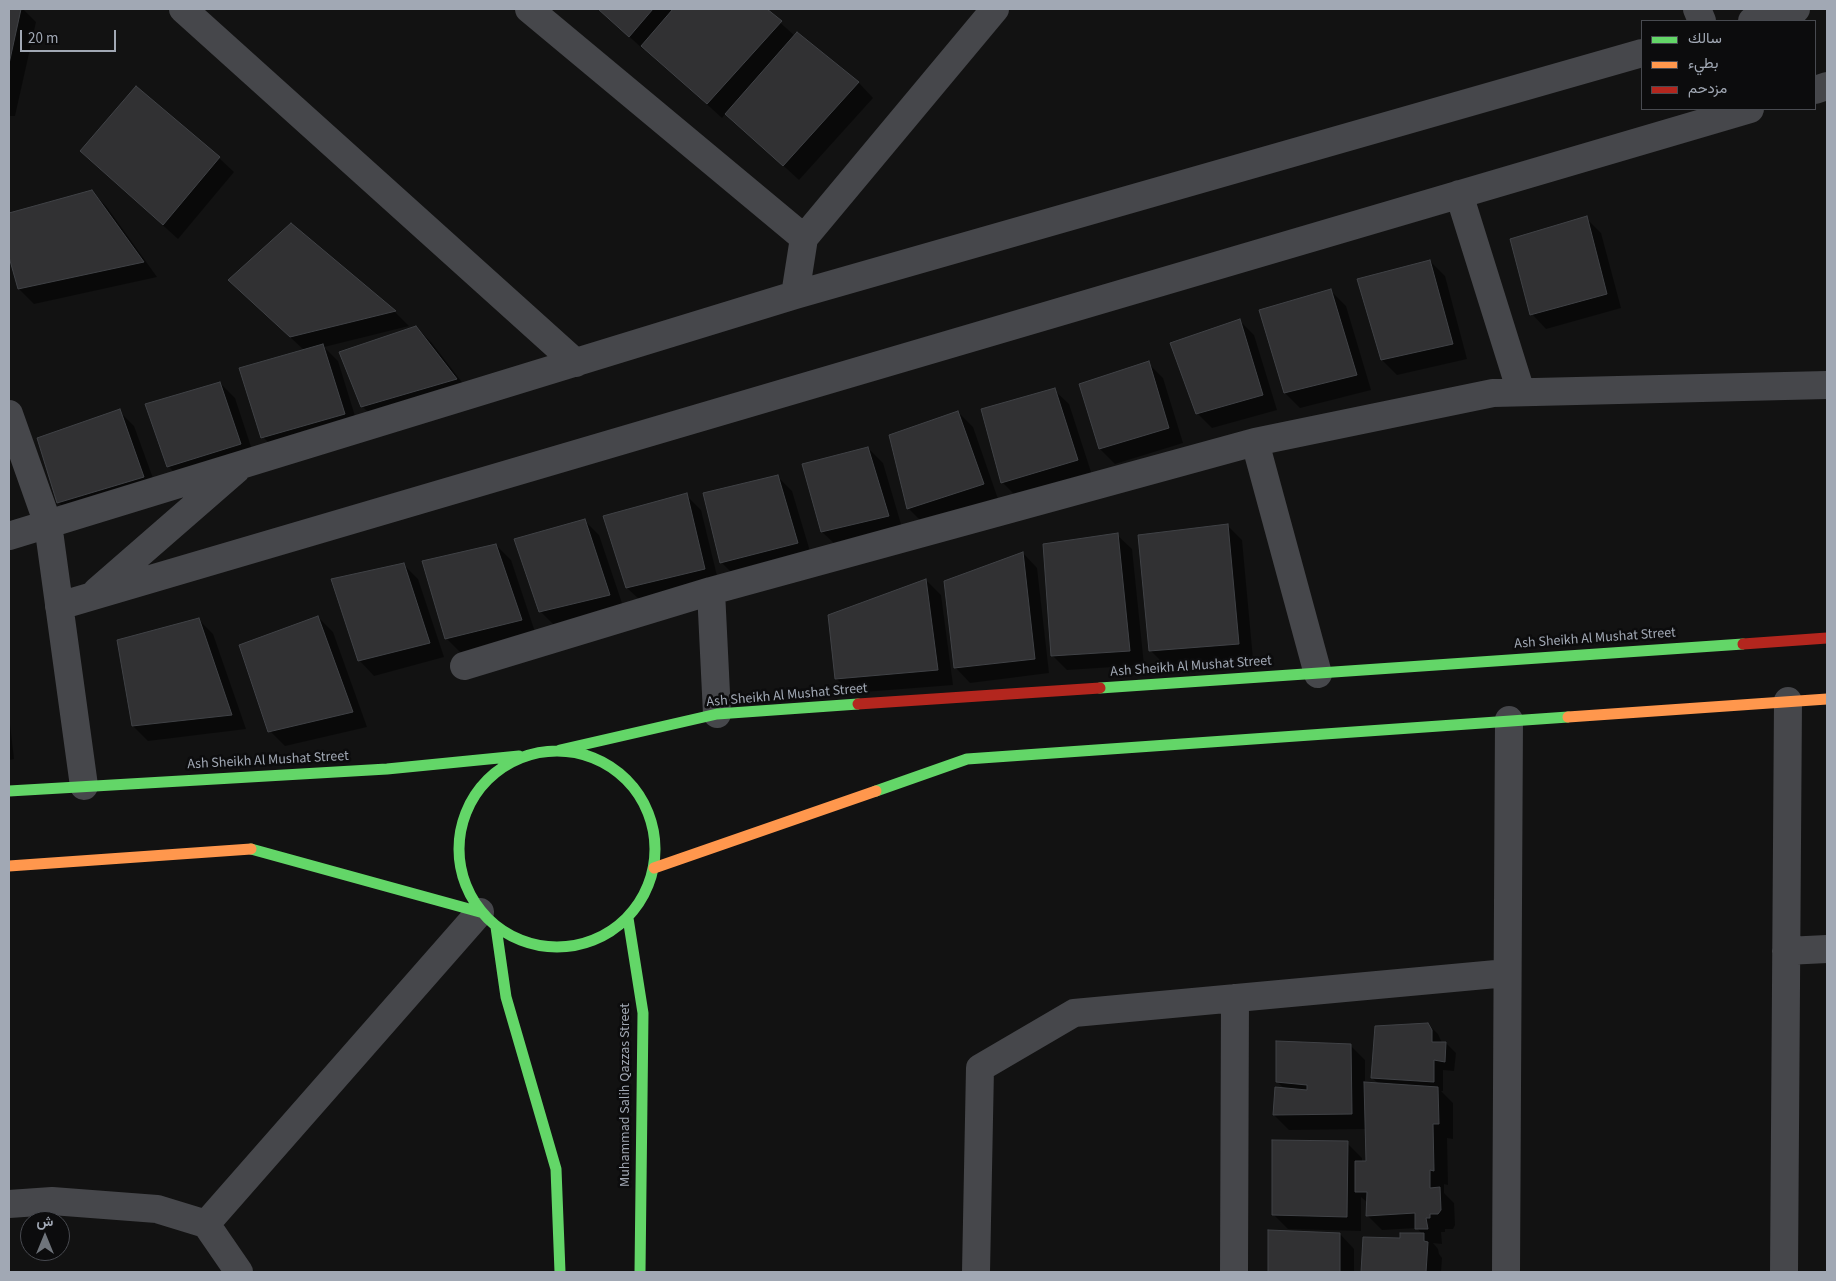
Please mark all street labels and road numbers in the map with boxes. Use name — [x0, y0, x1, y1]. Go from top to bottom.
street label: Ash Sheikh Al Mushat Street — [1514, 625, 1676, 653]
street label: Ash Sheikh Al Mushat Street — [1110, 653, 1272, 681]
street label: Ash Sheikh Al Mushat Street — [706, 681, 868, 711]
street label: Ash Sheikh Al Mushat Street — [187, 748, 349, 774]
street label: Muhammad Salih Qazzas Street — [618, 1003, 634, 1187]

